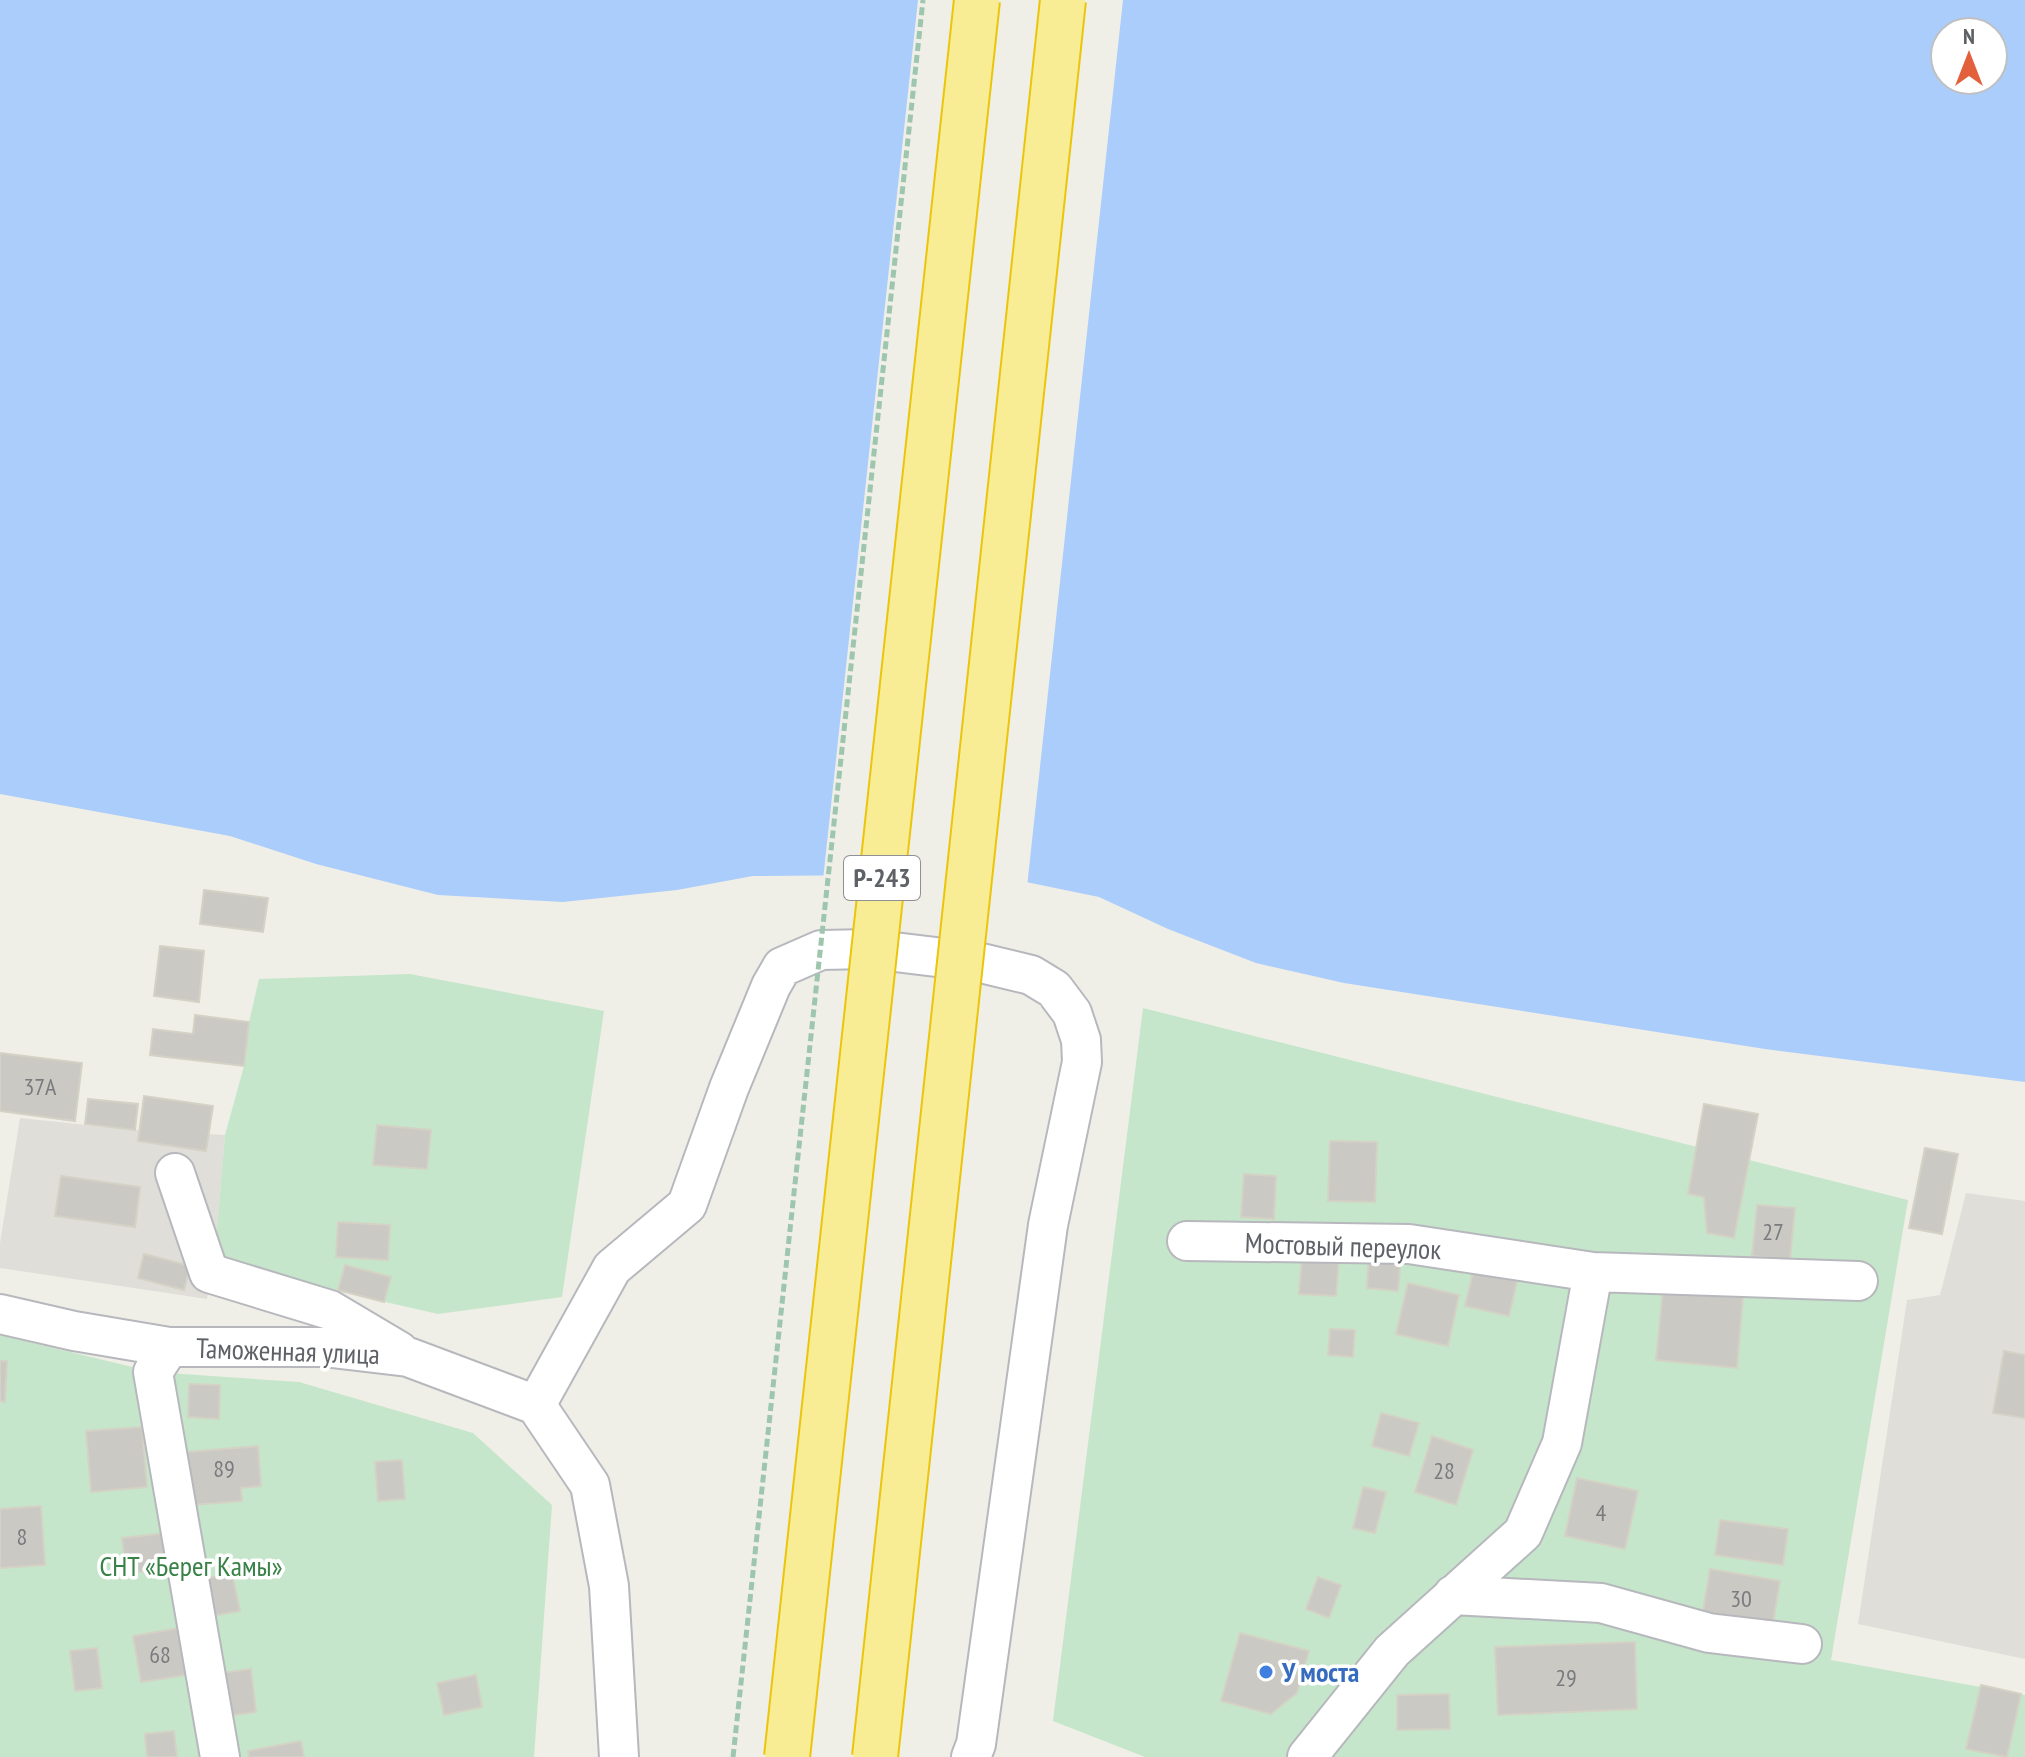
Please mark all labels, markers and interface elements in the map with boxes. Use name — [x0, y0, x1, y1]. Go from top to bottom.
north arrow — [1929, 16, 2009, 96]
text: N — [1963, 22, 1975, 50]
road number: Р-243 — [844, 856, 920, 900]
house number: 37А — [24, 1071, 57, 1102]
house number: 27 — [1762, 1216, 1784, 1247]
street label: Мостовый переулок — [1244, 1224, 1442, 1267]
street label: Таможенная улица — [196, 1329, 380, 1372]
house number: 89 — [213, 1453, 235, 1484]
house number: 28 — [1433, 1455, 1455, 1486]
house number: 4 — [1596, 1497, 1607, 1528]
house number: 8 — [17, 1521, 27, 1552]
park label: СНТ «Берег Камы» — [100, 1547, 282, 1584]
house number: 30 — [1730, 1583, 1752, 1614]
house number: 68 — [149, 1639, 171, 1670]
place label: У моста — [1281, 1653, 1359, 1690]
house number: 29 — [1555, 1662, 1577, 1693]
marker: У моста — [1257, 1663, 1275, 1681]

